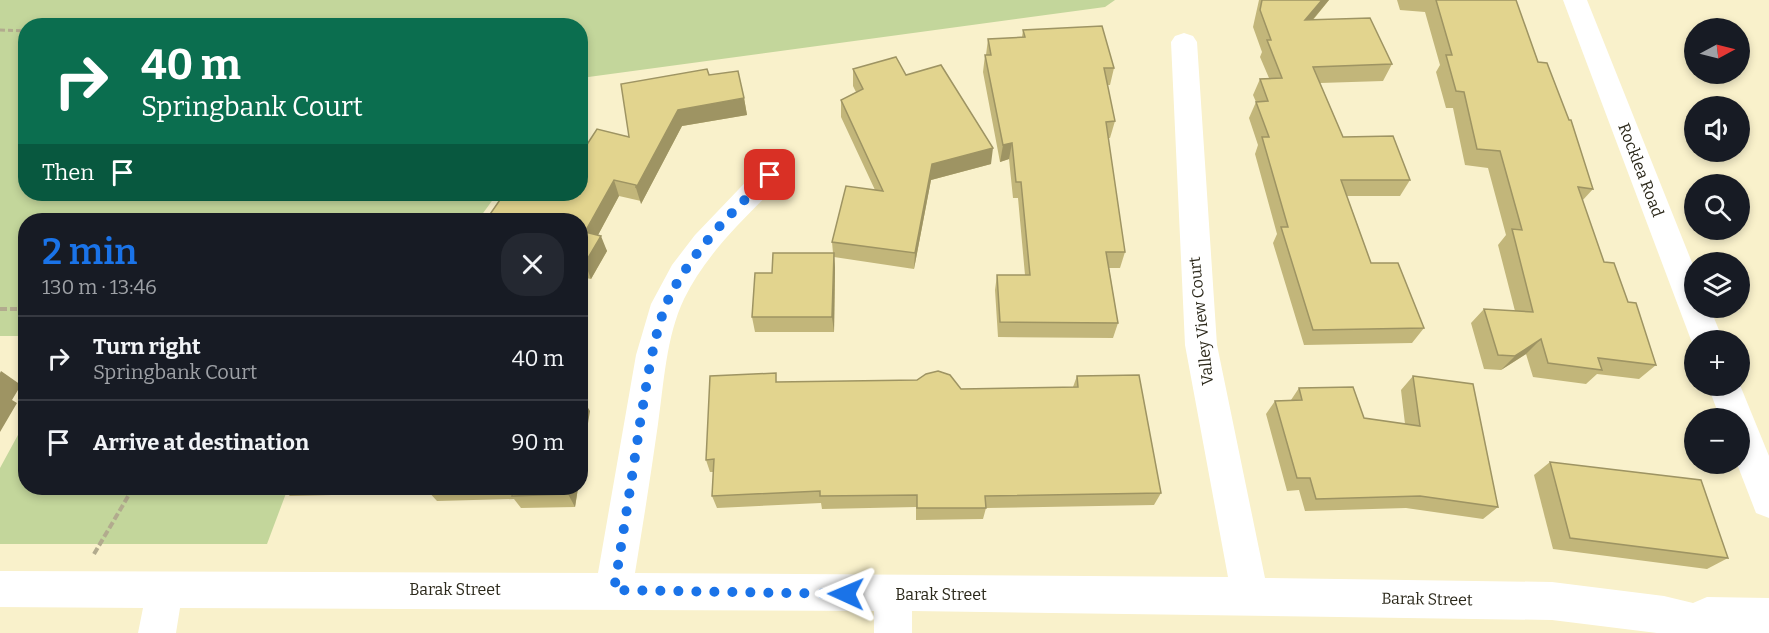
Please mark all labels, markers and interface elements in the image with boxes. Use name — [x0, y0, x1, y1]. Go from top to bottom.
north arrow — [1684, 18, 1750, 84]
map controls — [1684, 18, 1750, 474]
text: 40 m — [141, 40, 241, 90]
icon: right — [42, 42, 120, 120]
text: Springbank Court — [141, 91, 363, 123]
button: sound — [1684, 96, 1750, 162]
street label: Rocklea Road — [1614, 120, 1668, 220]
pin — [744, 149, 795, 200]
icon: arrive — [106, 156, 139, 189]
icon: arrive — [753, 158, 786, 191]
text: Then — [42, 159, 94, 186]
button: search — [1684, 174, 1750, 240]
text: 2 min — [42, 230, 137, 274]
button: close — [501, 233, 564, 296]
button: layers — [1684, 252, 1750, 318]
street label: Valley View Court — [1185, 256, 1217, 386]
text: 130 m · 13:46 — [42, 275, 157, 299]
button: + — [1684, 330, 1750, 396]
text: Turn right — [93, 333, 201, 360]
icon: right — [42, 342, 75, 375]
text: 40 m — [512, 345, 564, 372]
text: Springbank Court — [93, 360, 257, 384]
button: − — [1684, 408, 1750, 474]
icon: arrive — [42, 426, 75, 459]
text: Arrive at destination — [93, 429, 309, 456]
text: 90 m — [512, 429, 564, 456]
position arrow — [814, 562, 878, 626]
street label: Barak Street — [409, 580, 501, 599]
street label: Barak Street — [895, 585, 987, 604]
street label: Barak Street — [1381, 589, 1473, 609]

